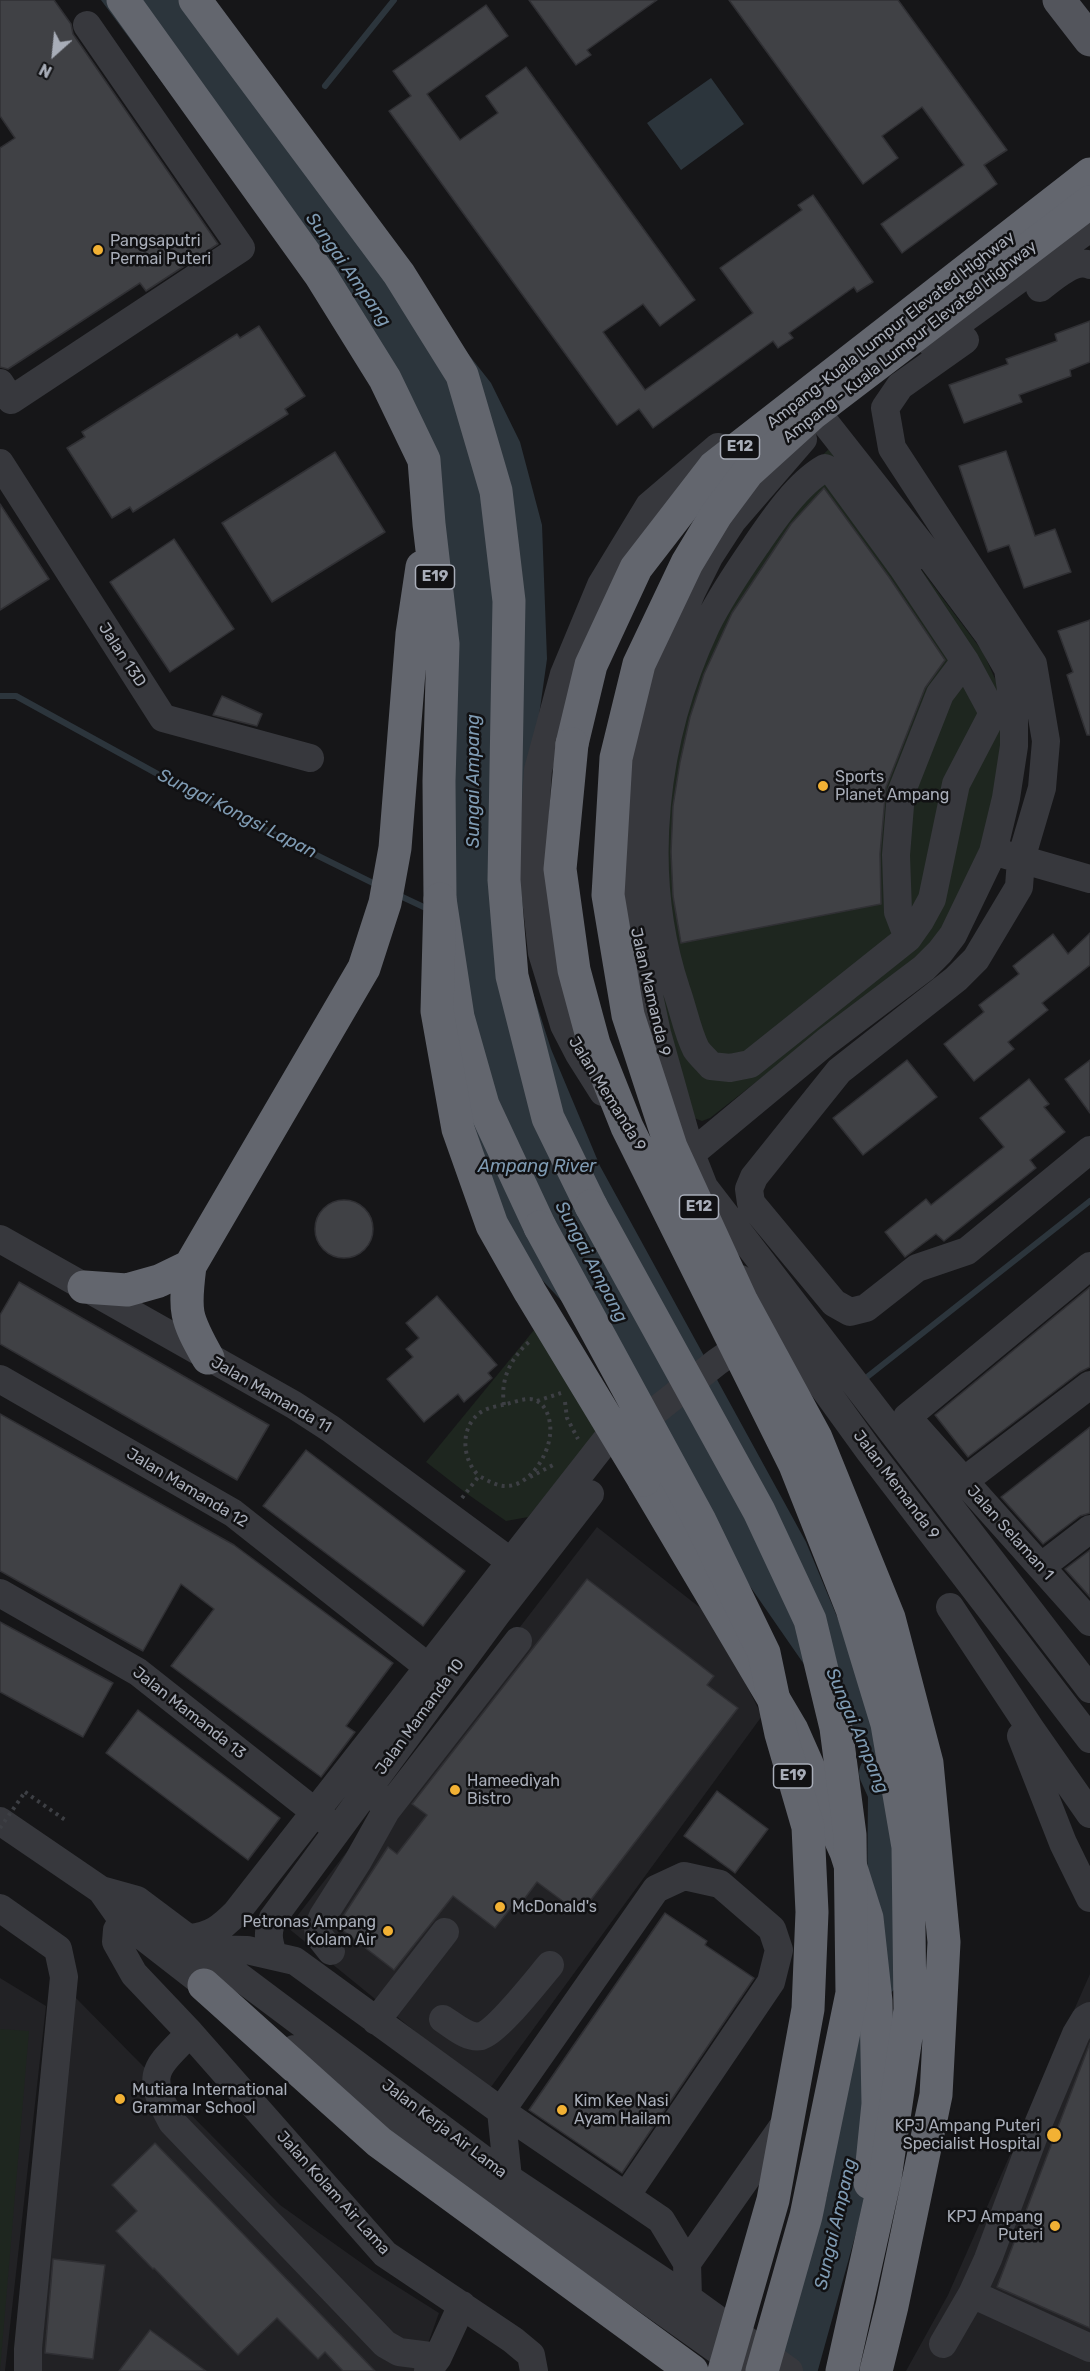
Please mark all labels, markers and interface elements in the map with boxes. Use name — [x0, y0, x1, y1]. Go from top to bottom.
north arrow — [24, 24, 84, 84]
text: N — [36, 59, 55, 82]
water label: Sungai Ampang — [301, 209, 395, 331]
street label: Ampang-Kuala Lumpur Elevated Highway — [763, 227, 1019, 433]
place label: Pangsaputri Permai Puteri — [110, 231, 211, 269]
street label: Ampang - Kuala Lumpur Elevated Highway — [779, 237, 1041, 447]
marker: Pangsaputri Permai Puteri — [91, 243, 105, 257]
road number: E12 — [720, 435, 760, 459]
road number: E19 — [416, 565, 454, 589]
street label: Jalan 13D — [94, 619, 150, 691]
water label: Sungai Ampang — [463, 714, 485, 848]
water label: Sungai Kongsi Lapan — [154, 765, 320, 863]
place label: Sports Planet Ampang — [835, 767, 949, 805]
marker: Sports Planet Ampang — [816, 779, 830, 793]
street label: Jalan Mamanda 9 — [626, 926, 674, 1058]
street label: Jalan Memanda 9 — [564, 1033, 650, 1155]
water label: Ampang River — [478, 1156, 596, 1178]
road number: E12 — [680, 1195, 718, 1219]
water label: Sungai Ampang — [550, 1198, 632, 1326]
street label: Jalan Mamanda 11 — [208, 1353, 334, 1437]
street label: Jalan Memanda 9 — [849, 1427, 943, 1543]
street label: Jalan Mamanda 12 — [123, 1444, 251, 1532]
street label: Jalan Selaman 1 — [963, 1482, 1057, 1584]
street label: Jalan Mamanda 10 — [371, 1655, 469, 1779]
street label: Jalan Mamanda 13 — [129, 1663, 249, 1763]
water label: Sungai Ampang — [821, 1665, 893, 1797]
road number: E19 — [774, 1764, 812, 1788]
place label: Hameediyah Bistro — [467, 1771, 560, 1809]
marker: Hameediyah Bistro — [448, 1783, 462, 1797]
place label: McDonald's — [512, 1897, 597, 1917]
marker: McDonald's — [493, 1900, 507, 1914]
place label: Petronas Ampang Kolam Air — [242, 1912, 376, 1950]
marker: Petronas Ampang Kolam Air — [381, 1924, 395, 1938]
street label: Jalan Kerja Air Lama — [378, 2076, 510, 2182]
place label: Mutiara International Grammar School — [132, 2080, 287, 2118]
place label: Kim Kee Nasi Ayam Hailam — [574, 2091, 671, 2129]
marker: Mutiara International Grammar School — [113, 2092, 127, 2106]
marker: Kim Kee Nasi Ayam Hailam — [555, 2103, 569, 2117]
place label: KPJ Ampang Puteri Specialist Hospital — [895, 2116, 1040, 2154]
marker: KPJ Ampang Puteri Specialist Hospital — [1045, 2126, 1063, 2144]
street label: Jalan Kolam Air Lama — [272, 2127, 394, 2259]
water label: Sungai Ampang — [810, 2156, 862, 2292]
place label: KPJ Ampang Puteri — [947, 2207, 1043, 2245]
marker: KPJ Ampang Puteri — [1048, 2219, 1062, 2233]

